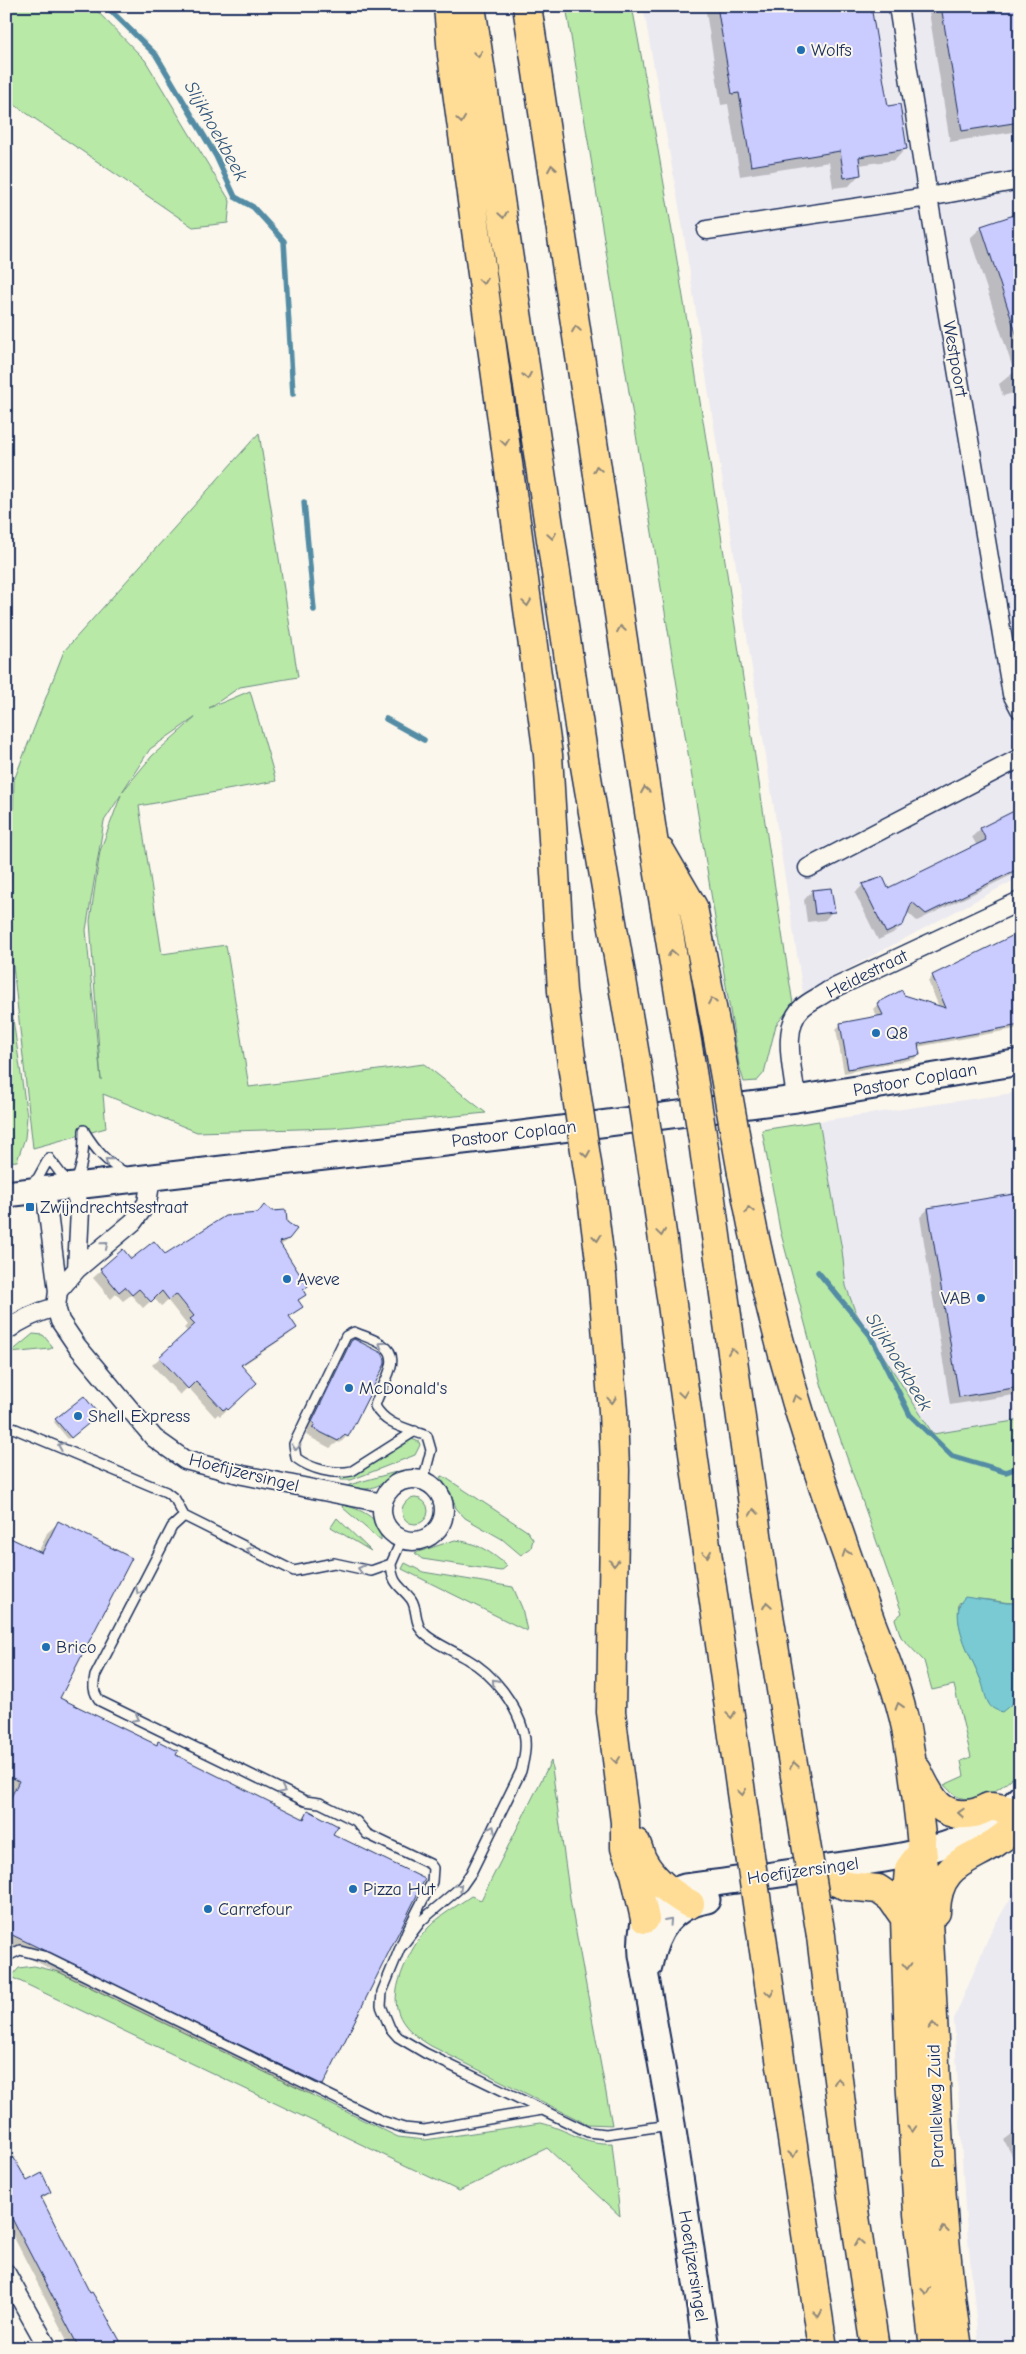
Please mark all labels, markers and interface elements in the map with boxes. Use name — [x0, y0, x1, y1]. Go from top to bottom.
place label: Wolfs — [811, 40, 852, 61]
marker: Wolfs — [795, 44, 807, 56]
one-way arrow — [472, 51, 483, 59]
water label: Slijkhoekbeek — [180, 77, 253, 185]
one-way arrow — [455, 117, 466, 125]
one-way arrow — [547, 164, 557, 173]
one-way arrow — [497, 211, 507, 219]
one-way arrow — [477, 278, 488, 286]
street label: Westpoort — [938, 319, 972, 400]
one-way arrow — [571, 325, 582, 333]
one-way arrow — [521, 372, 532, 380]
one-way arrow — [499, 439, 510, 447]
one-way arrow — [592, 464, 603, 472]
one-way arrow — [546, 532, 556, 541]
one-way arrow — [521, 600, 532, 608]
one-way arrow — [616, 625, 627, 633]
one-way arrow — [641, 785, 651, 794]
street label: Heidestraat — [823, 945, 912, 1003]
one-way arrow — [667, 949, 677, 957]
one-way arrow — [707, 997, 717, 1006]
place label: Q8 — [886, 1023, 908, 1044]
marker: Q8 — [870, 1027, 882, 1039]
street label: Pastoor Coplaan — [851, 1059, 979, 1101]
street label: Pastoor Coplaan — [450, 1116, 578, 1152]
one-way arrow — [580, 1150, 591, 1158]
one-way arrow — [104, 1157, 113, 1166]
place label: Zwijndrechtsestraat — [40, 1197, 189, 1218]
marker: Zwijndrechtsestraat — [24, 1201, 36, 1213]
one-way arrow — [744, 1206, 754, 1215]
one-way arrow — [655, 1229, 666, 1237]
one-way arrow — [592, 1234, 602, 1243]
one-way arrow — [100, 1242, 109, 1251]
place label: Aveve — [297, 1269, 340, 1290]
marker: Aveve — [281, 1273, 293, 1285]
place label: VAB — [941, 1288, 971, 1309]
marker: VAB — [975, 1292, 987, 1304]
water label: Slijkhoekbeek — [861, 1309, 937, 1416]
one-way arrow — [378, 1342, 387, 1352]
one-way arrow — [727, 1347, 738, 1355]
place label: McDonald's — [359, 1378, 447, 1399]
marker: McDonald's — [343, 1382, 355, 1394]
one-way arrow — [677, 1390, 688, 1398]
one-way arrow — [792, 1394, 802, 1402]
one-way arrow — [607, 1397, 618, 1405]
place label: Shell Express — [88, 1406, 190, 1427]
marker: Shell Express — [72, 1410, 84, 1422]
one-way arrow — [57, 1442, 65, 1452]
one-way arrow — [291, 1443, 302, 1451]
street label: Hoefijzersingel — [187, 1449, 301, 1497]
one-way arrow — [749, 1508, 760, 1516]
one-way arrow — [246, 1546, 255, 1556]
one-way arrow — [842, 1549, 852, 1557]
one-way arrow — [701, 1551, 712, 1559]
one-way arrow — [609, 1559, 619, 1567]
one-way arrow — [357, 1564, 366, 1575]
one-way arrow — [135, 1585, 145, 1594]
one-way arrow — [763, 1600, 773, 1609]
place label: Brico — [56, 1637, 97, 1658]
marker: Brico — [40, 1641, 52, 1653]
one-way arrow — [491, 1679, 500, 1688]
one-way arrow — [895, 1702, 905, 1711]
one-way arrow — [725, 1711, 735, 1720]
one-way arrow — [131, 1712, 140, 1722]
one-way arrow — [610, 1756, 621, 1764]
one-way arrow — [789, 1761, 799, 1769]
one-way arrow — [277, 1783, 286, 1794]
one-way arrow — [736, 1788, 746, 1796]
one-way arrow — [957, 1808, 965, 1819]
one-way arrow — [486, 1825, 496, 1834]
street label: Hoefijzersingel — [746, 1853, 860, 1889]
place label: Pizza Hut — [363, 1879, 436, 1900]
marker: Pizza Hut — [347, 1883, 359, 1895]
one-way arrow — [454, 1883, 463, 1892]
place label: Carrefour — [218, 1899, 293, 1920]
marker: Carrefour — [202, 1903, 214, 1915]
one-way arrow — [663, 1918, 672, 1927]
one-way arrow — [901, 1963, 912, 1971]
one-way arrow — [764, 1989, 775, 1997]
one-way arrow — [928, 2022, 938, 2030]
street label: Parallelweg Zuid — [923, 2044, 949, 2168]
one-way arrow — [833, 2077, 844, 2085]
one-way arrow — [907, 2125, 918, 2133]
one-way arrow — [788, 2149, 798, 2158]
street label: Hoefijzersingel — [674, 2209, 712, 2323]
one-way arrow — [939, 2226, 950, 2234]
one-way arrow — [854, 2238, 865, 2246]
one-way arrow — [920, 2287, 931, 2295]
one-way arrow — [812, 2310, 822, 2319]

